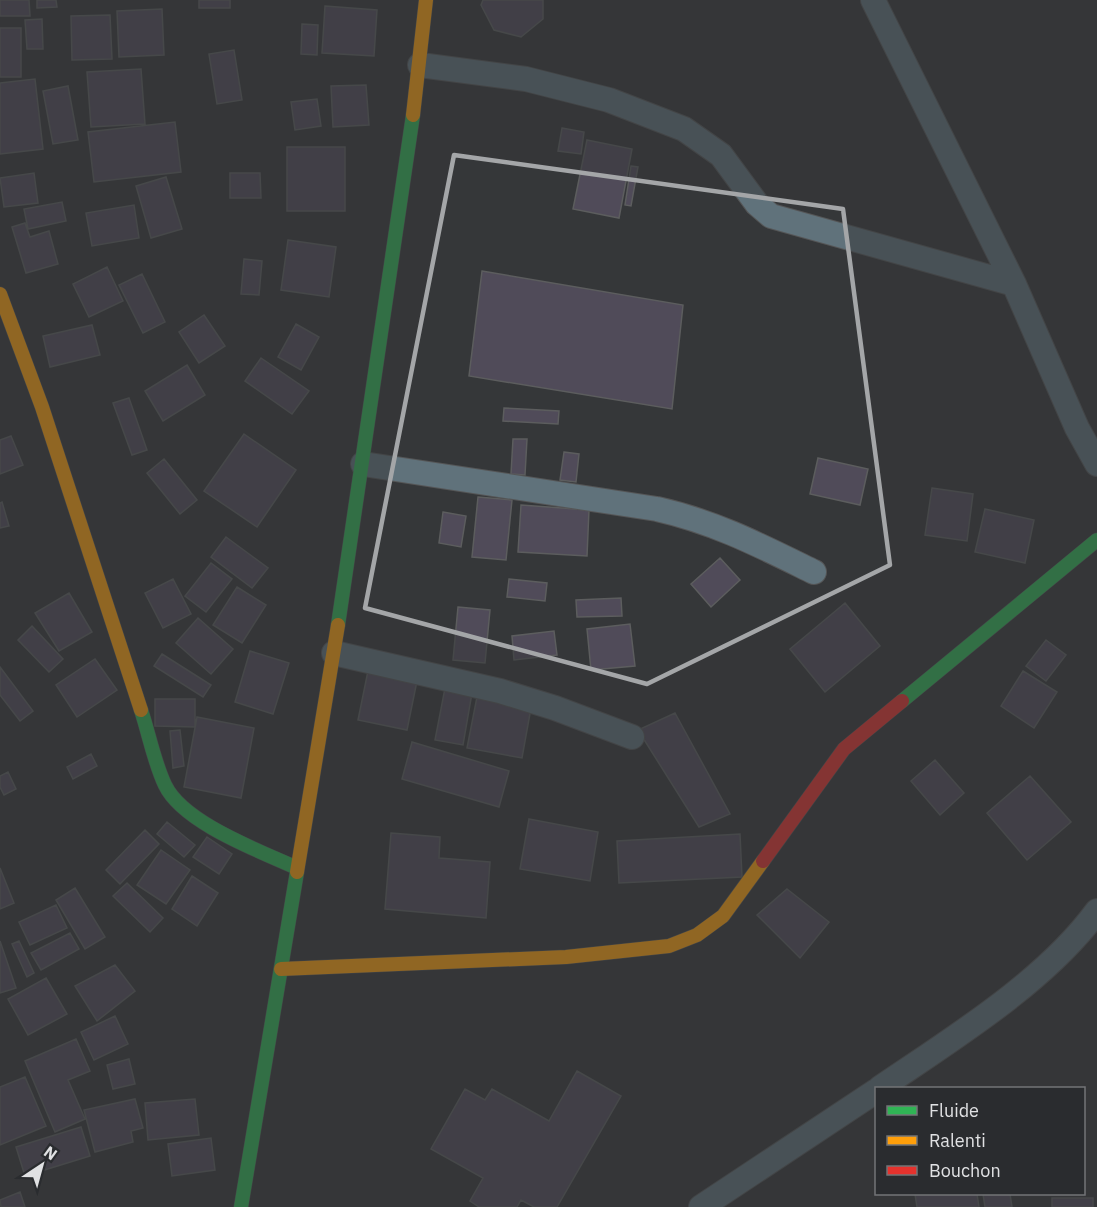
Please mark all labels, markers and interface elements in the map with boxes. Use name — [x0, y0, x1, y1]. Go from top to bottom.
legend — [875, 1087, 1085, 1195]
text: Fluide — [929, 1099, 979, 1122]
text: Ralenti — [929, 1129, 986, 1152]
north arrow — [12, 1135, 72, 1195]
text: N — [40, 1141, 61, 1164]
text: Bouchon — [929, 1159, 1001, 1182]

